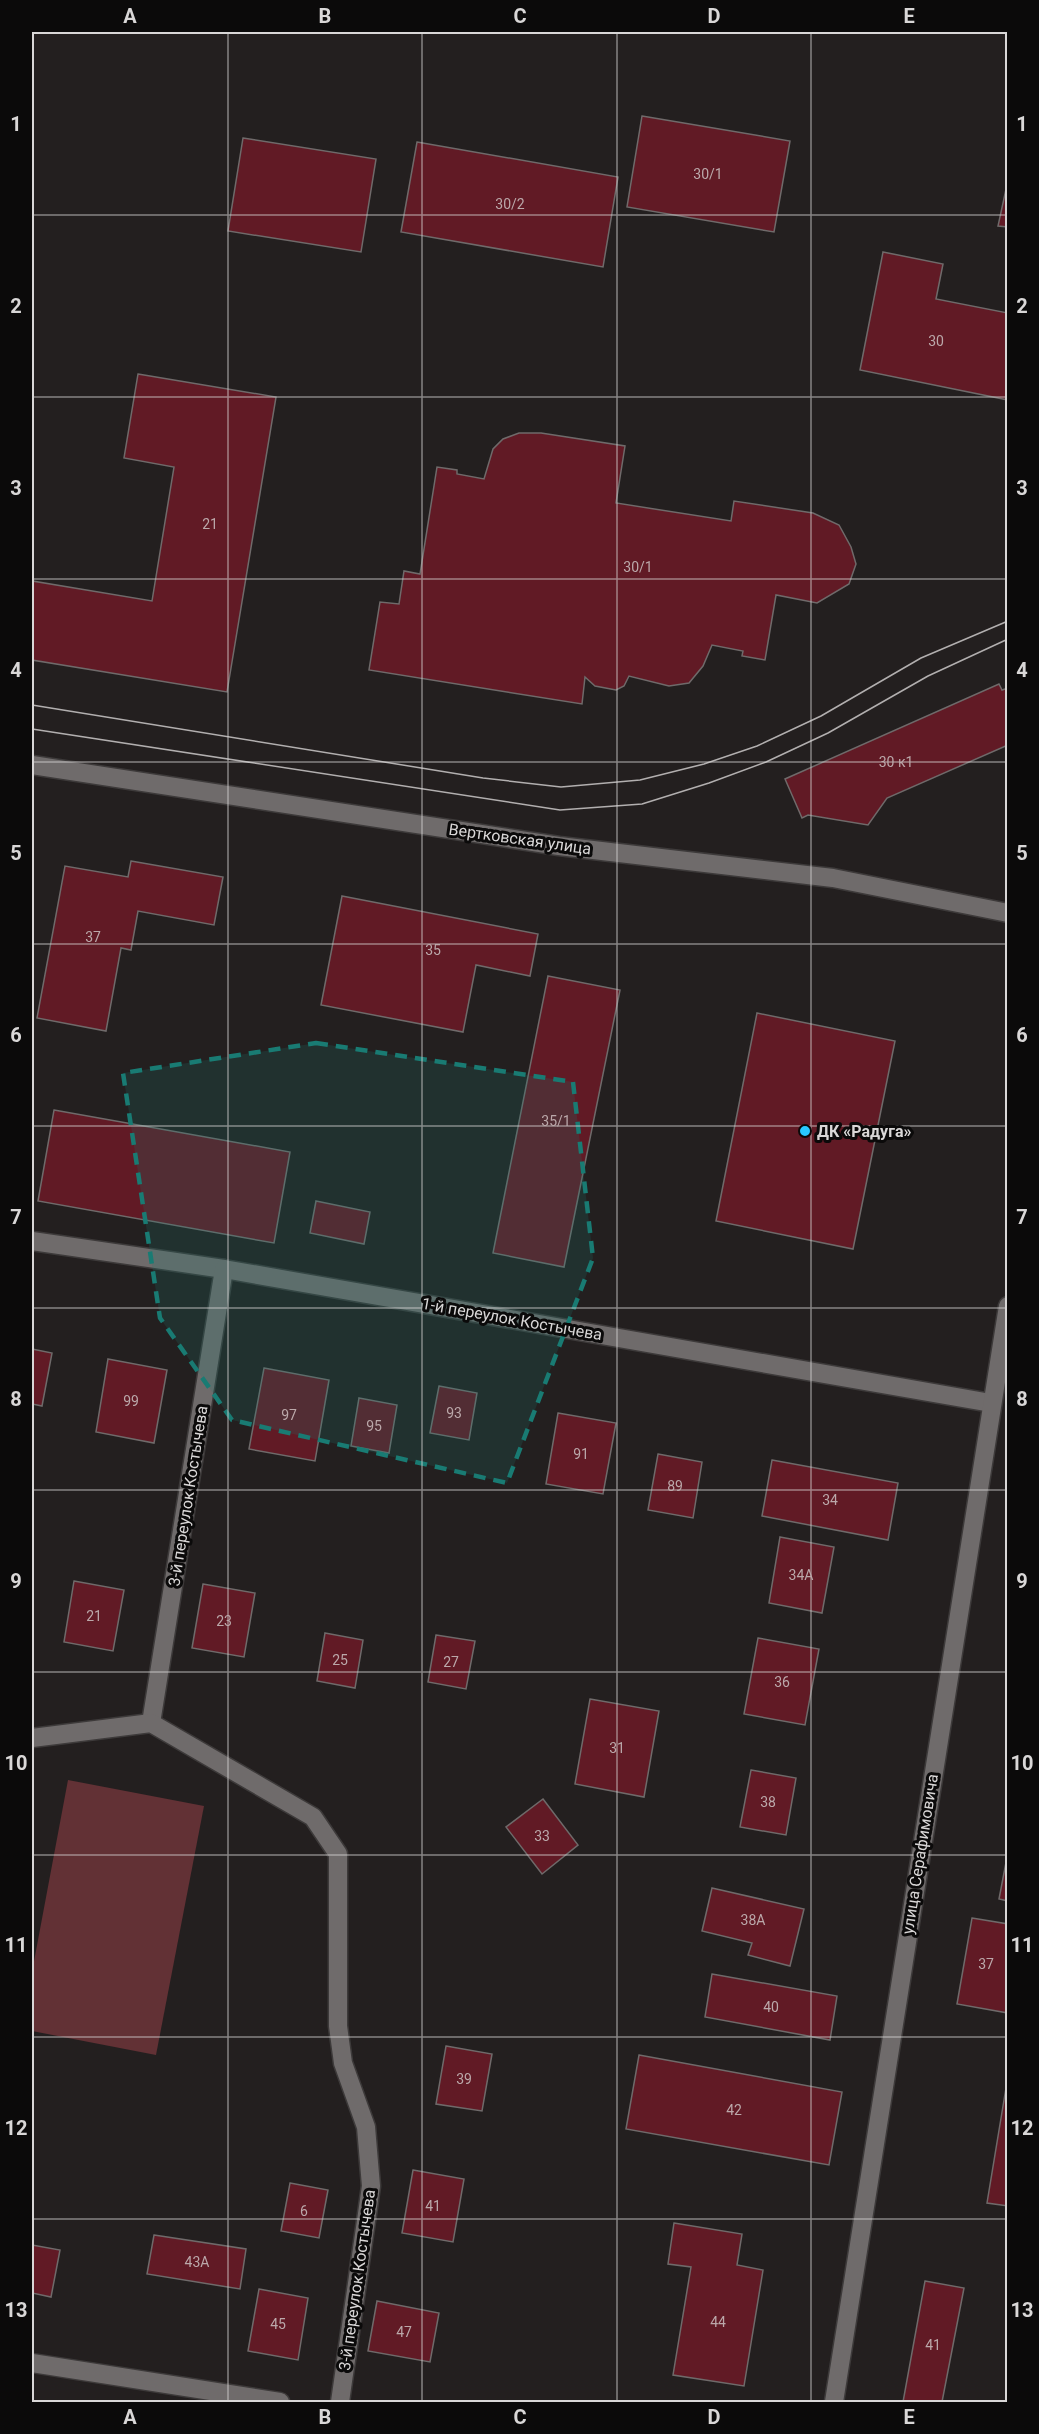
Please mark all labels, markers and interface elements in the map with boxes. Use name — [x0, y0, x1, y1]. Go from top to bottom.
text: A — [123, 4, 137, 28]
text: B — [319, 4, 331, 28]
text: C — [513, 4, 527, 28]
text: D — [708, 4, 721, 28]
text: E — [903, 4, 915, 28]
text: 1 — [10, 112, 22, 136]
text: 1 — [1016, 112, 1028, 136]
house number: 30/1 — [693, 166, 723, 182]
house number: 30/2 — [495, 196, 525, 212]
text: 2 — [10, 294, 22, 318]
text: 2 — [1016, 294, 1028, 318]
house number: 30 — [928, 333, 944, 349]
text: 3 — [10, 476, 22, 500]
text: 3 — [1016, 476, 1028, 500]
house number: 21 — [202, 516, 218, 532]
house number: 30/1 — [623, 559, 653, 575]
text: 4 — [10, 658, 22, 682]
text: 4 — [1016, 658, 1028, 682]
house number: 30 к1 — [879, 754, 913, 770]
street label: Вертковская улица — [448, 820, 592, 858]
text: 5 — [10, 841, 22, 865]
text: 5 — [1016, 841, 1028, 865]
house number: 37 — [85, 929, 101, 945]
house number: 35 — [425, 942, 441, 958]
text: 6 — [10, 1023, 22, 1047]
text: 6 — [1016, 1023, 1028, 1047]
house number: 35/1 — [541, 1113, 571, 1129]
place label: ДК «Радуга» — [817, 1122, 911, 1141]
marker: ДК «Радуга» — [798, 1124, 812, 1138]
text: 7 — [10, 1205, 22, 1229]
text: 7 — [1016, 1205, 1028, 1229]
street label: 1-й переулок Костычева — [420, 1294, 604, 1344]
text: 8 — [10, 1387, 22, 1411]
text: 8 — [1016, 1387, 1028, 1411]
house number: 99 — [123, 1393, 139, 1409]
street label: 3-й переулок Костычева — [164, 1404, 212, 1588]
house number: 93 — [446, 1405, 462, 1421]
house number: 97 — [281, 1407, 297, 1423]
house number: 95 — [366, 1418, 382, 1434]
house number: 91 — [573, 1446, 589, 1462]
house number: 89 — [667, 1478, 683, 1494]
house number: 34 — [822, 1492, 838, 1508]
house number: 34А — [789, 1567, 813, 1583]
text: 9 — [10, 1569, 22, 1593]
text: 9 — [1016, 1569, 1028, 1593]
house number: 21 — [86, 1608, 102, 1624]
house number: 23 — [216, 1613, 232, 1629]
house number: 25 — [332, 1652, 348, 1668]
house number: 27 — [443, 1654, 459, 1670]
house number: 36 — [774, 1674, 790, 1690]
house number: 31 — [609, 1740, 625, 1756]
text: 10 — [5, 1751, 27, 1775]
text: 10 — [1011, 1751, 1033, 1775]
street label: улица Серафимовича — [898, 1772, 942, 1936]
house number: 38 — [760, 1794, 776, 1810]
house number: 33 — [534, 1828, 550, 1844]
house number: 38А — [741, 1912, 765, 1928]
text: 11 — [5, 1933, 27, 1957]
text: 11 — [1011, 1933, 1033, 1957]
house number: 37 — [978, 1956, 994, 1972]
house number: 40 — [763, 1999, 779, 2015]
house number: 39 — [456, 2071, 472, 2087]
house number: 42 — [726, 2102, 742, 2118]
text: 12 — [5, 2116, 27, 2140]
text: 12 — [1011, 2116, 1033, 2140]
street label: 3-й переулок Костычева — [335, 2188, 379, 2372]
house number: 41 — [425, 2198, 441, 2214]
house number: 6 — [300, 2203, 308, 2219]
house number: 43А — [185, 2254, 209, 2270]
text: 13 — [5, 2298, 27, 2322]
text: 13 — [1011, 2298, 1033, 2322]
house number: 44 — [710, 2314, 726, 2330]
house number: 45 — [270, 2316, 286, 2332]
house number: 47 — [396, 2324, 412, 2340]
house number: 41 — [925, 2337, 941, 2353]
text: A — [123, 2405, 137, 2429]
text: B — [319, 2405, 331, 2429]
text: C — [513, 2405, 527, 2429]
text: D — [708, 2405, 721, 2429]
text: E — [903, 2405, 915, 2429]

